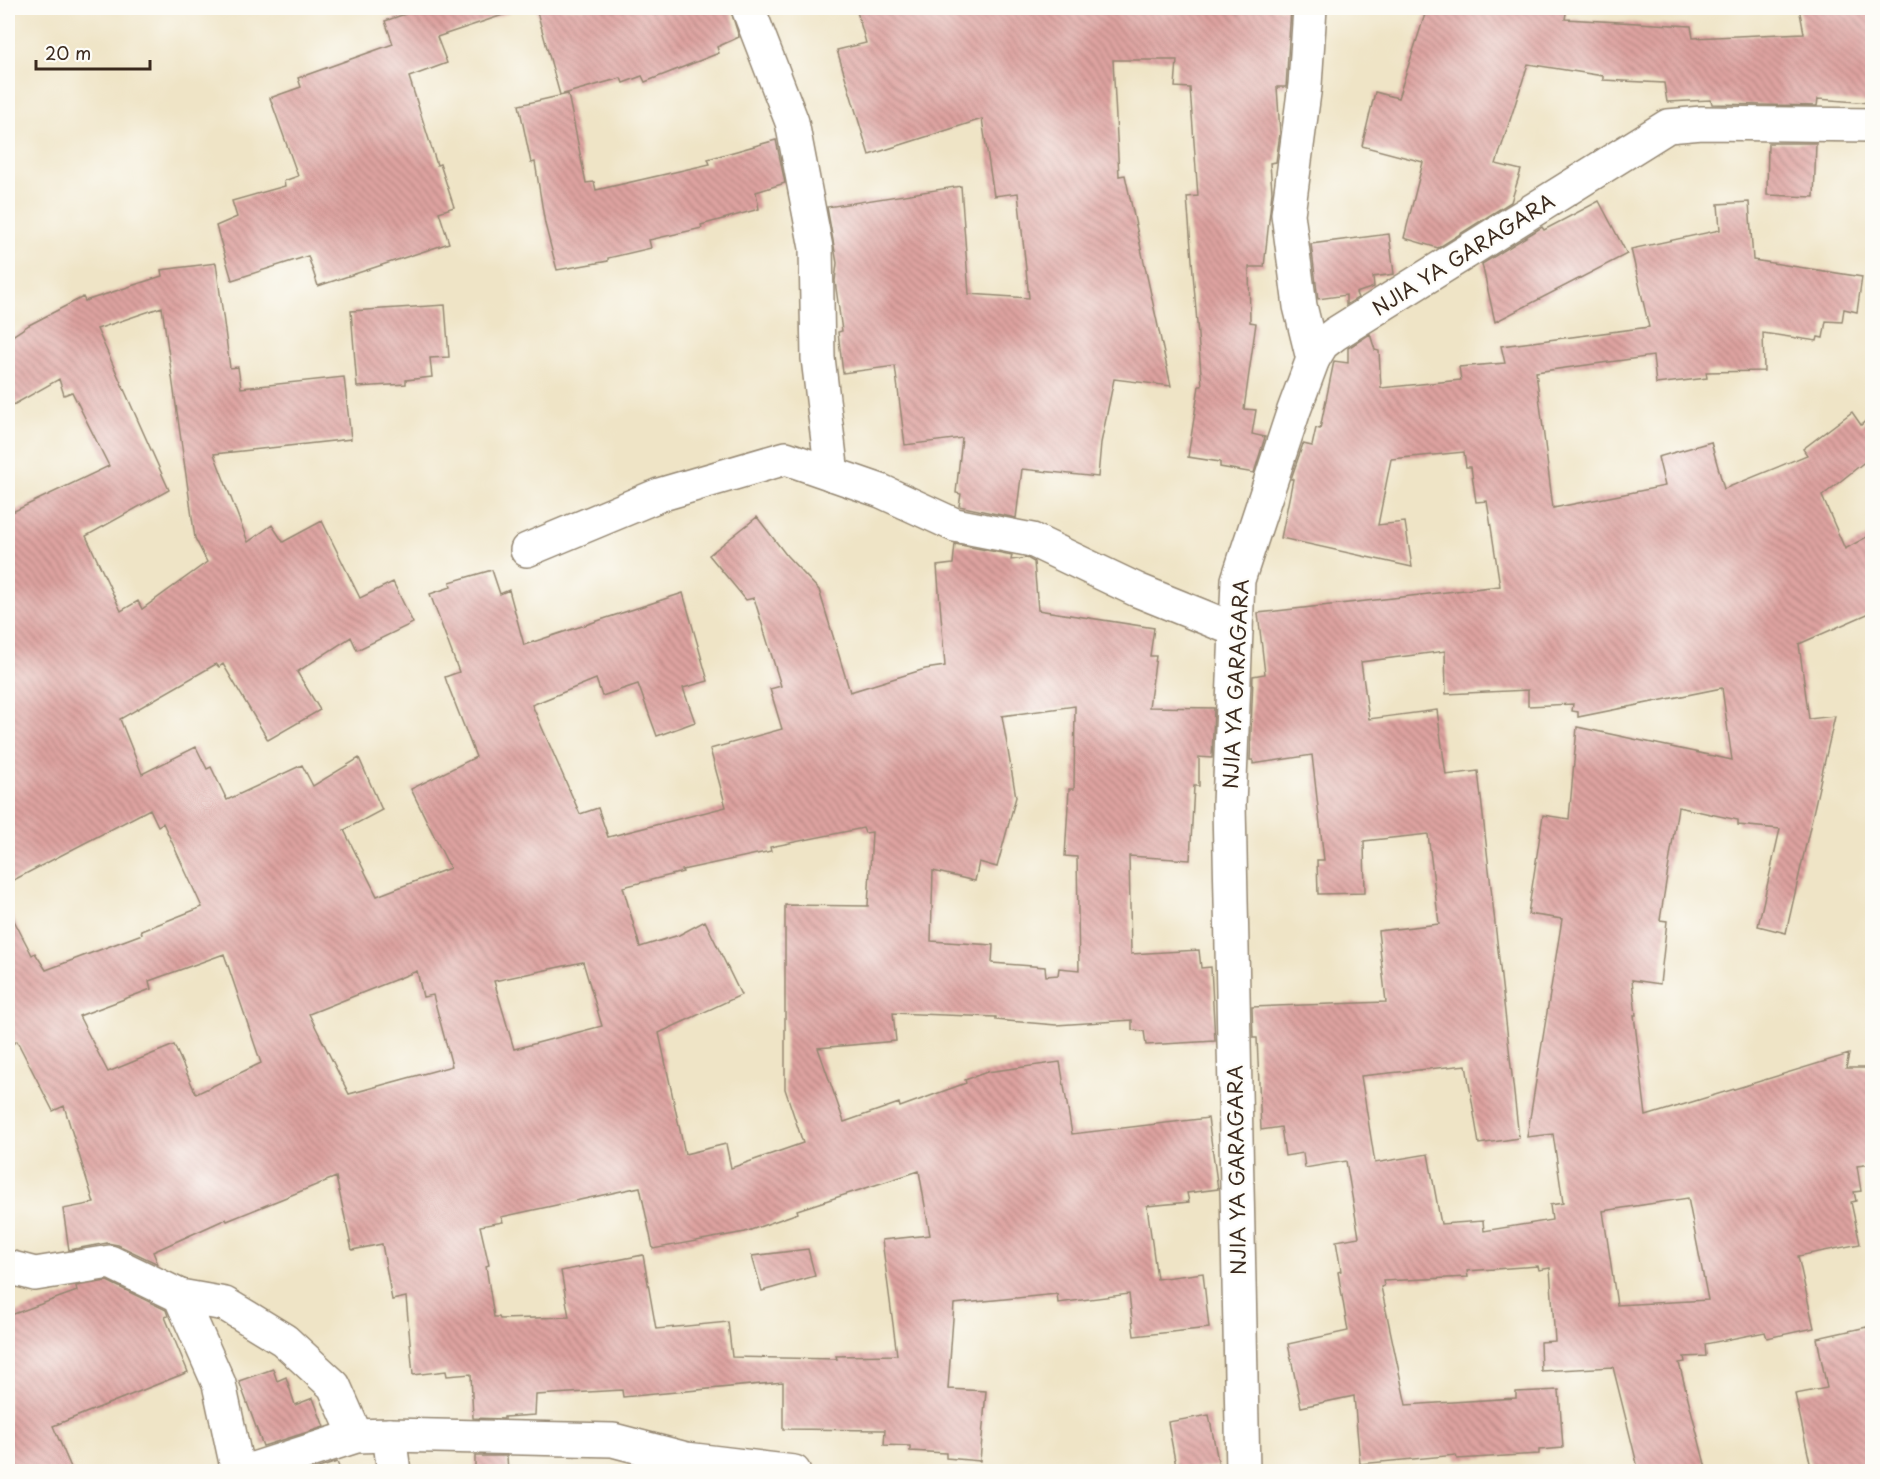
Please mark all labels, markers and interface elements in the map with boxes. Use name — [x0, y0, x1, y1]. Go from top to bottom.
scale bar — [36, 33, 150, 71]
text: 20 m — [45, 39, 91, 66]
street label: NJIA YA GARAGARA — [1366, 186, 1560, 322]
street label: NJIA YA GARAGARA — [1215, 578, 1255, 790]
street label: NJIA YA GARAGARA — [1219, 1065, 1253, 1275]

